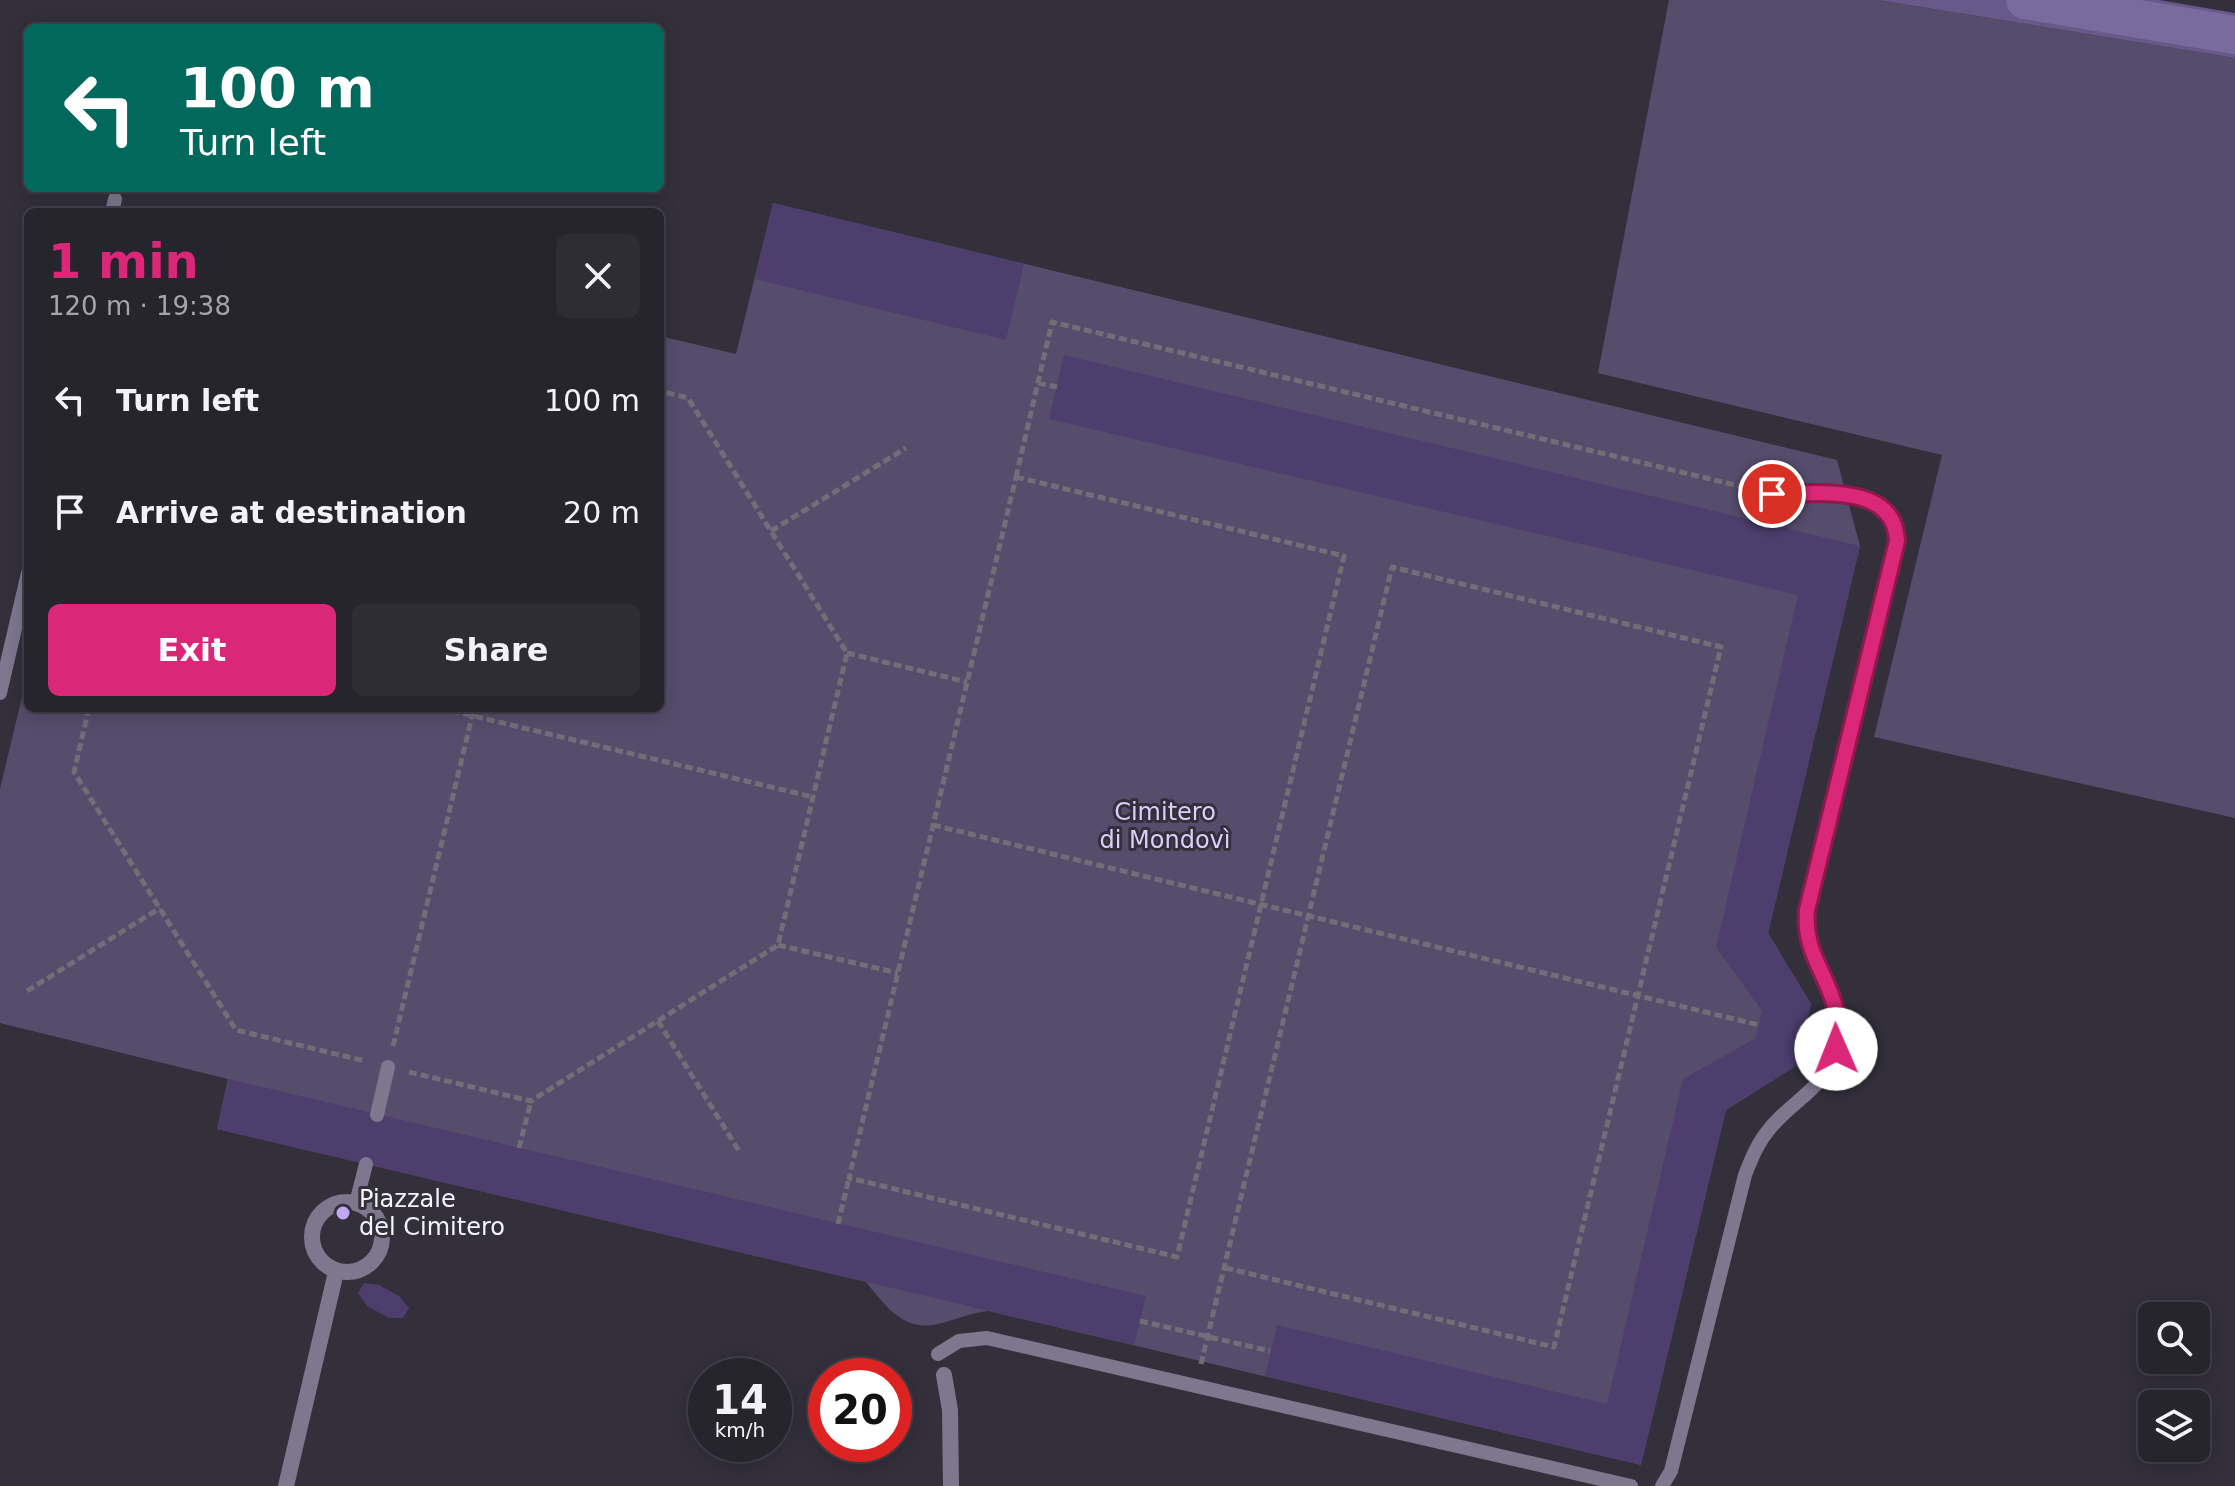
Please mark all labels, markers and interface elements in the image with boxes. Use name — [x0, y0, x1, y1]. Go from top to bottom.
text: 100 m — [180, 55, 375, 120]
icon: left — [48, 56, 152, 160]
text: Turn left — [180, 122, 326, 163]
text: 1 min — [48, 233, 199, 289]
button: close — [556, 234, 640, 318]
text: 120 m · 19:38 — [48, 291, 231, 321]
icon: left — [48, 378, 92, 422]
text: Turn left — [116, 383, 259, 418]
text: 100 m — [544, 383, 640, 418]
pin — [1738, 460, 1806, 528]
icon: arrive — [1750, 472, 1794, 516]
icon: arrive — [48, 490, 92, 534]
text: Arrive at destination — [116, 495, 467, 530]
text: 20 m — [563, 495, 640, 530]
button: Exit — [48, 604, 336, 696]
button: Share — [352, 604, 640, 696]
park label: Cimitero di Mondovì — [1100, 798, 1230, 854]
position arrow — [1794, 1007, 1878, 1091]
place label: Piazzale del Cimitero — [359, 1185, 505, 1241]
marker: Piazzale del Cimitero — [334, 1204, 352, 1222]
map controls — [2138, 1302, 2210, 1462]
button: search — [2138, 1302, 2210, 1374]
speed limit sign: 20 — [808, 1358, 912, 1462]
text: 14 — [712, 1377, 768, 1423]
button: layers — [2138, 1390, 2210, 1462]
text: km/h — [715, 1418, 765, 1442]

